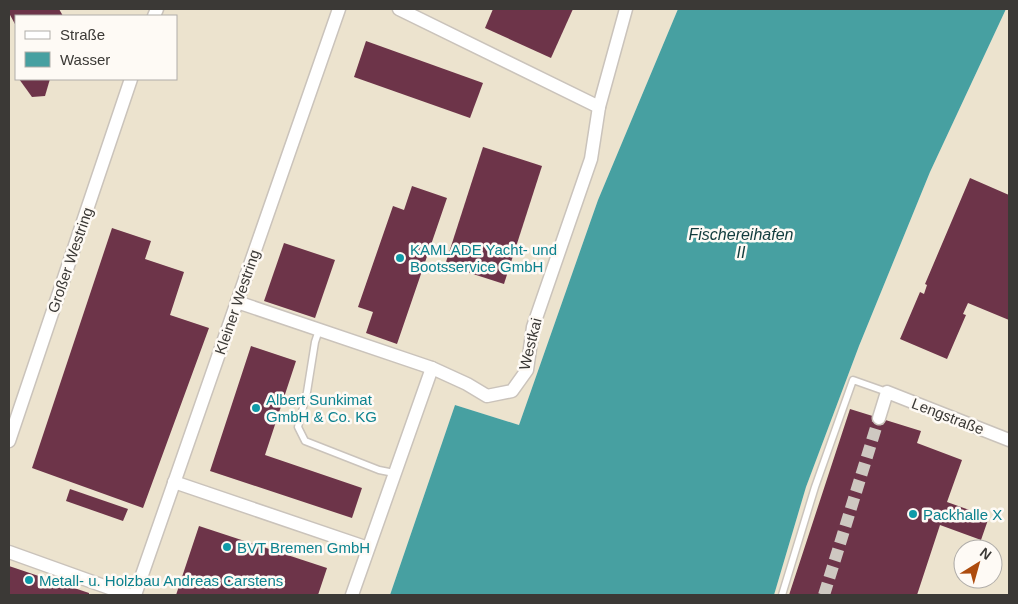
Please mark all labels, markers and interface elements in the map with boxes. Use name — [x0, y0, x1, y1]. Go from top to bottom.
legend — [15, 15, 178, 80]
text: Straße — [60, 26, 105, 43]
text: Wasser — [60, 51, 110, 68]
street label: Großer Westring — [44, 205, 96, 315]
water label: Fischereihafen II — [689, 226, 794, 261]
place label: KAMLADE Yacht- und Bootsservice GmbH — [410, 241, 557, 275]
street label: Kleiner Westring — [211, 247, 263, 357]
marker: KAMLADE Yacht- und Bootsservice GmbH — [394, 252, 406, 264]
street label: Westkai — [515, 316, 545, 372]
place label: Albert Sunkimat GmbH & Co. KG — [266, 391, 377, 425]
street label: Lengstraße — [910, 394, 986, 438]
marker: Albert Sunkimat GmbH & Co. KG — [250, 402, 262, 414]
place label: Packhalle X — [923, 506, 1002, 523]
marker: Packhalle X — [907, 508, 919, 520]
place label: BVT Bremen GmbH — [237, 539, 370, 556]
north arrow — [953, 539, 1003, 589]
marker: BVT Bremen GmbH — [221, 541, 233, 553]
text: N — [977, 544, 995, 563]
place label: Metall- u. Holzbau Andreas Carstens — [39, 572, 283, 589]
marker: Metall- u. Holzbau Andreas Carstens — [23, 574, 35, 586]

